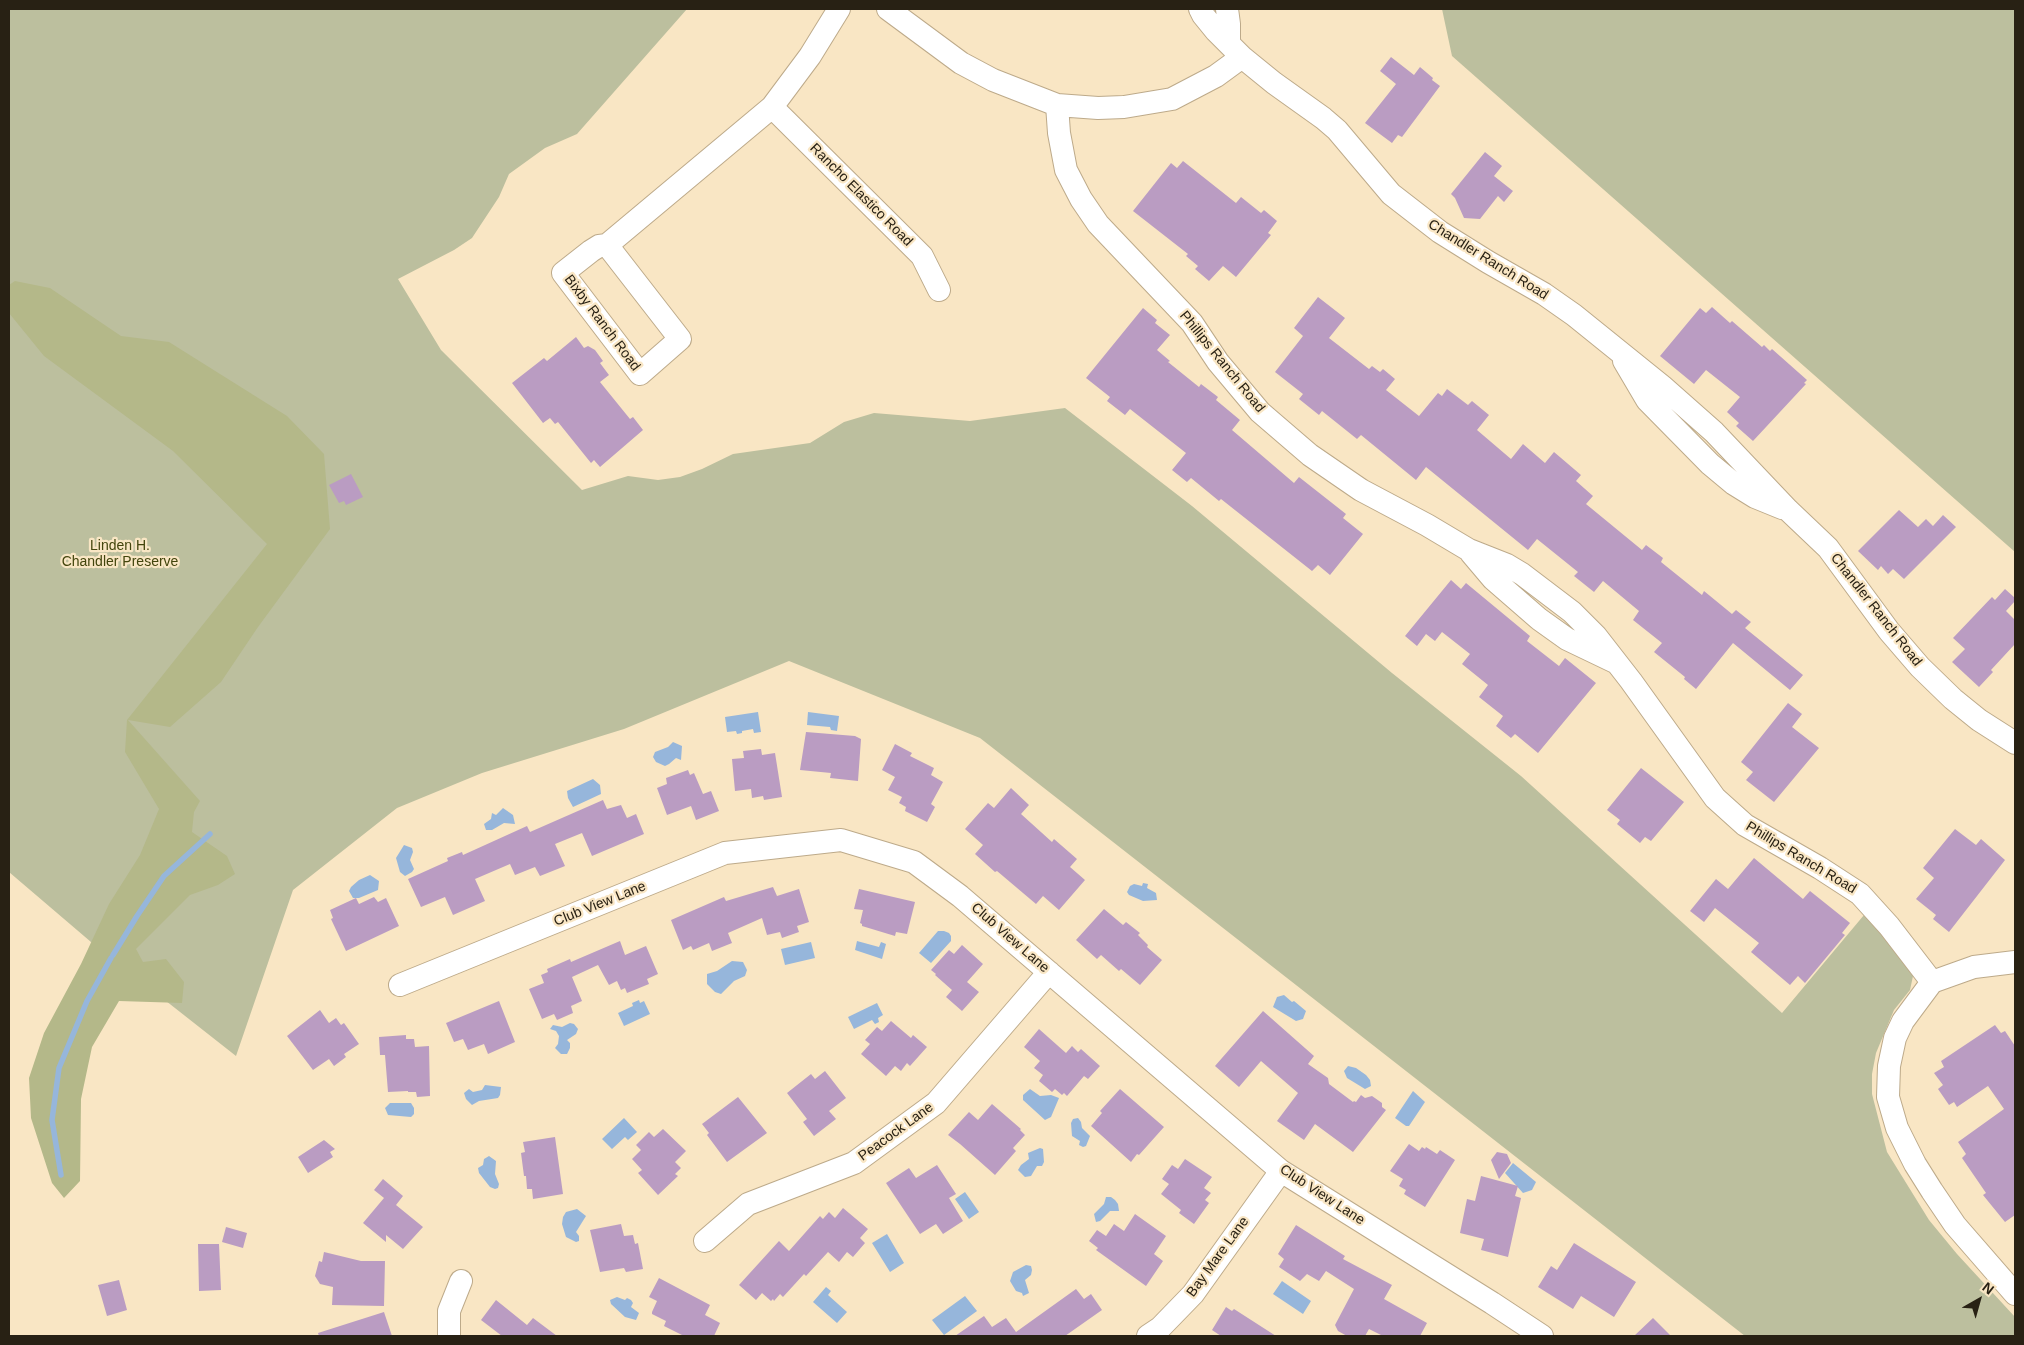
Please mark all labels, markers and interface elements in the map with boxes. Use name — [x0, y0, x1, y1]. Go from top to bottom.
street label: Rancho Elastico Road — [806, 140, 916, 250]
street label: Chandler Ranch Road — [1425, 216, 1551, 304]
street label: Bixby Ranch Road — [560, 272, 644, 374]
street label: Phillips Ranch Road — [1176, 308, 1268, 416]
park label: Linden H. Chandler Preserve — [62, 538, 178, 570]
street label: Chandler Ranch Road — [1827, 550, 1925, 670]
street label: Phillips Ranch Road — [1743, 818, 1859, 898]
street label: Club View Lane — [552, 878, 648, 930]
street label: Club View Lane — [968, 900, 1052, 976]
street label: Peacock Lane — [855, 1099, 937, 1165]
street label: Club View Lane — [1276, 1161, 1368, 1229]
street label: Bay Mare Lane — [1183, 1214, 1253, 1300]
north arrow — [1954, 1275, 2004, 1325]
text: N — [1979, 1279, 1997, 1298]

